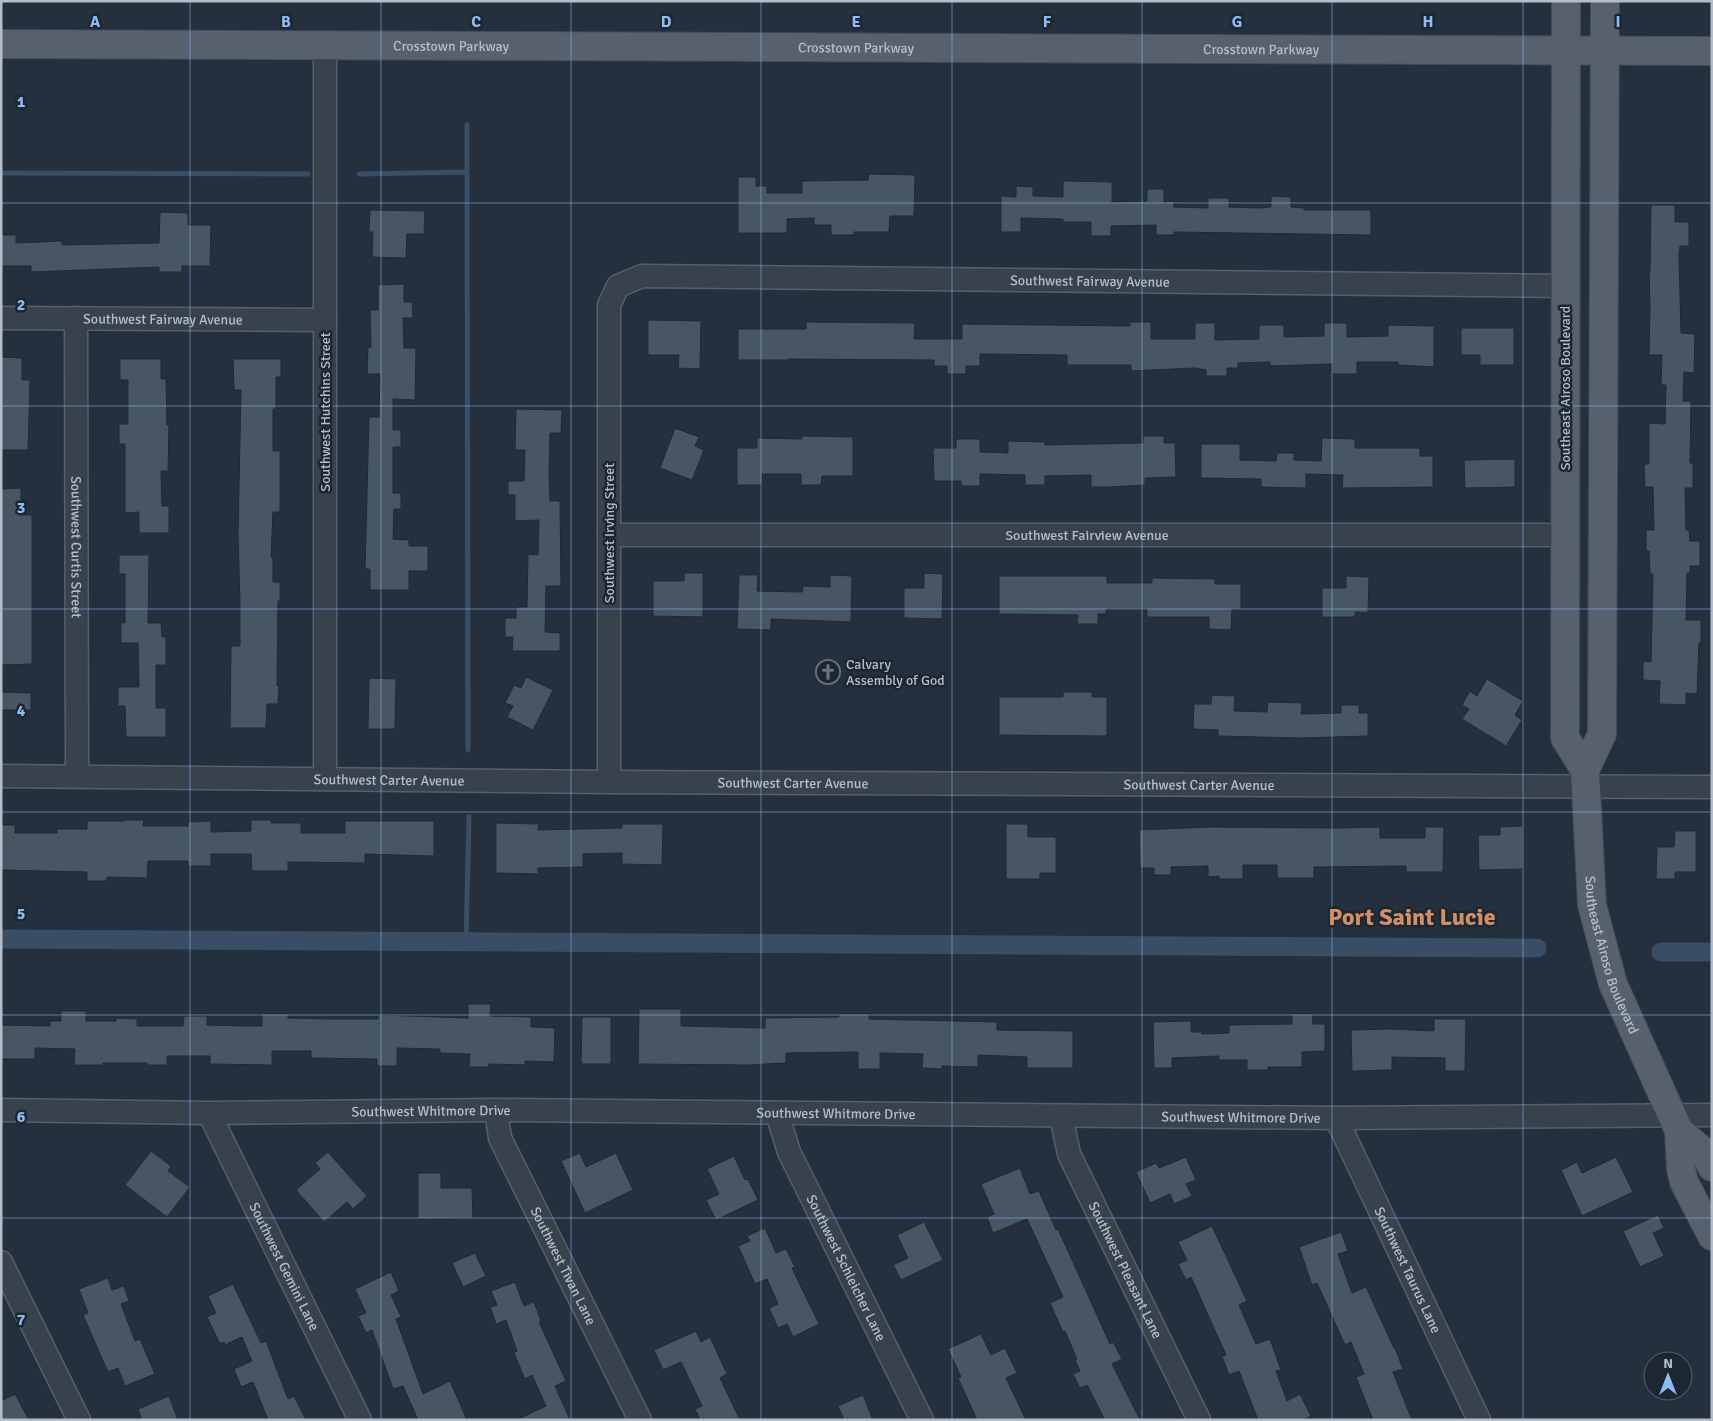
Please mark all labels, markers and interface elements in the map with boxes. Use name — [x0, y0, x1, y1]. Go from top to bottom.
text: A — [90, 12, 101, 32]
text: B — [281, 12, 291, 32]
text: C — [471, 12, 481, 32]
text: D — [661, 12, 672, 32]
text: E — [851, 12, 861, 32]
text: F — [1043, 12, 1052, 32]
text: G — [1232, 12, 1242, 32]
text: H — [1423, 12, 1433, 32]
text: I — [1615, 12, 1621, 32]
street label: Crosstown Parkway — [393, 38, 510, 55]
street label: Crosstown Parkway — [798, 39, 915, 57]
street label: Crosstown Parkway — [1203, 41, 1320, 58]
text: 1 — [17, 92, 26, 112]
street label: Southwest Fairway Avenue — [1010, 272, 1170, 291]
text: 2 — [17, 295, 25, 315]
street label: Southeast Airoso Boulevard — [1557, 306, 1574, 470]
street label: Southwest Fairway Avenue — [83, 311, 243, 328]
street label: Southwest Hutchins Street — [317, 332, 334, 492]
street label: Southwest Irving Street — [601, 463, 618, 603]
street label: Southwest Curtis Street — [67, 476, 85, 618]
text: 3 — [17, 498, 25, 518]
street label: Southwest Fairview Avenue — [1005, 527, 1169, 544]
place label: Calvary Assembly of God — [846, 656, 945, 689]
church icon: Calvary Assembly of God — [815, 659, 841, 685]
text: 4 — [17, 701, 26, 721]
street label: Southwest Carter Avenue — [313, 771, 465, 790]
street label: Southwest Carter Avenue — [717, 774, 868, 792]
street label: Southwest Carter Avenue — [1123, 776, 1274, 794]
street label: Southeast Airoso Boulevard — [1581, 875, 1642, 1037]
district label: Port Saint Lucie — [1328, 902, 1496, 932]
text: 5 — [17, 904, 25, 924]
street label: Southwest Whitmore Drive — [351, 1102, 511, 1121]
street label: Southwest Whitmore Drive — [756, 1104, 916, 1123]
text: 6 — [17, 1107, 26, 1127]
street label: Southwest Whitmore Drive — [1161, 1108, 1321, 1127]
street label: Southwest Schleicher Lane — [802, 1192, 889, 1344]
street label: Southwest Pleasant Lane — [1085, 1199, 1166, 1341]
street label: Southwest Gemini Lane — [245, 1200, 323, 1334]
street label: Southwest Tivan Lane — [527, 1204, 599, 1328]
street label: Southwest Taurus Lane — [1370, 1204, 1445, 1336]
text: 7 — [17, 1310, 26, 1330]
north arrow — [1643, 1351, 1693, 1401]
text: N — [1663, 1355, 1673, 1372]

